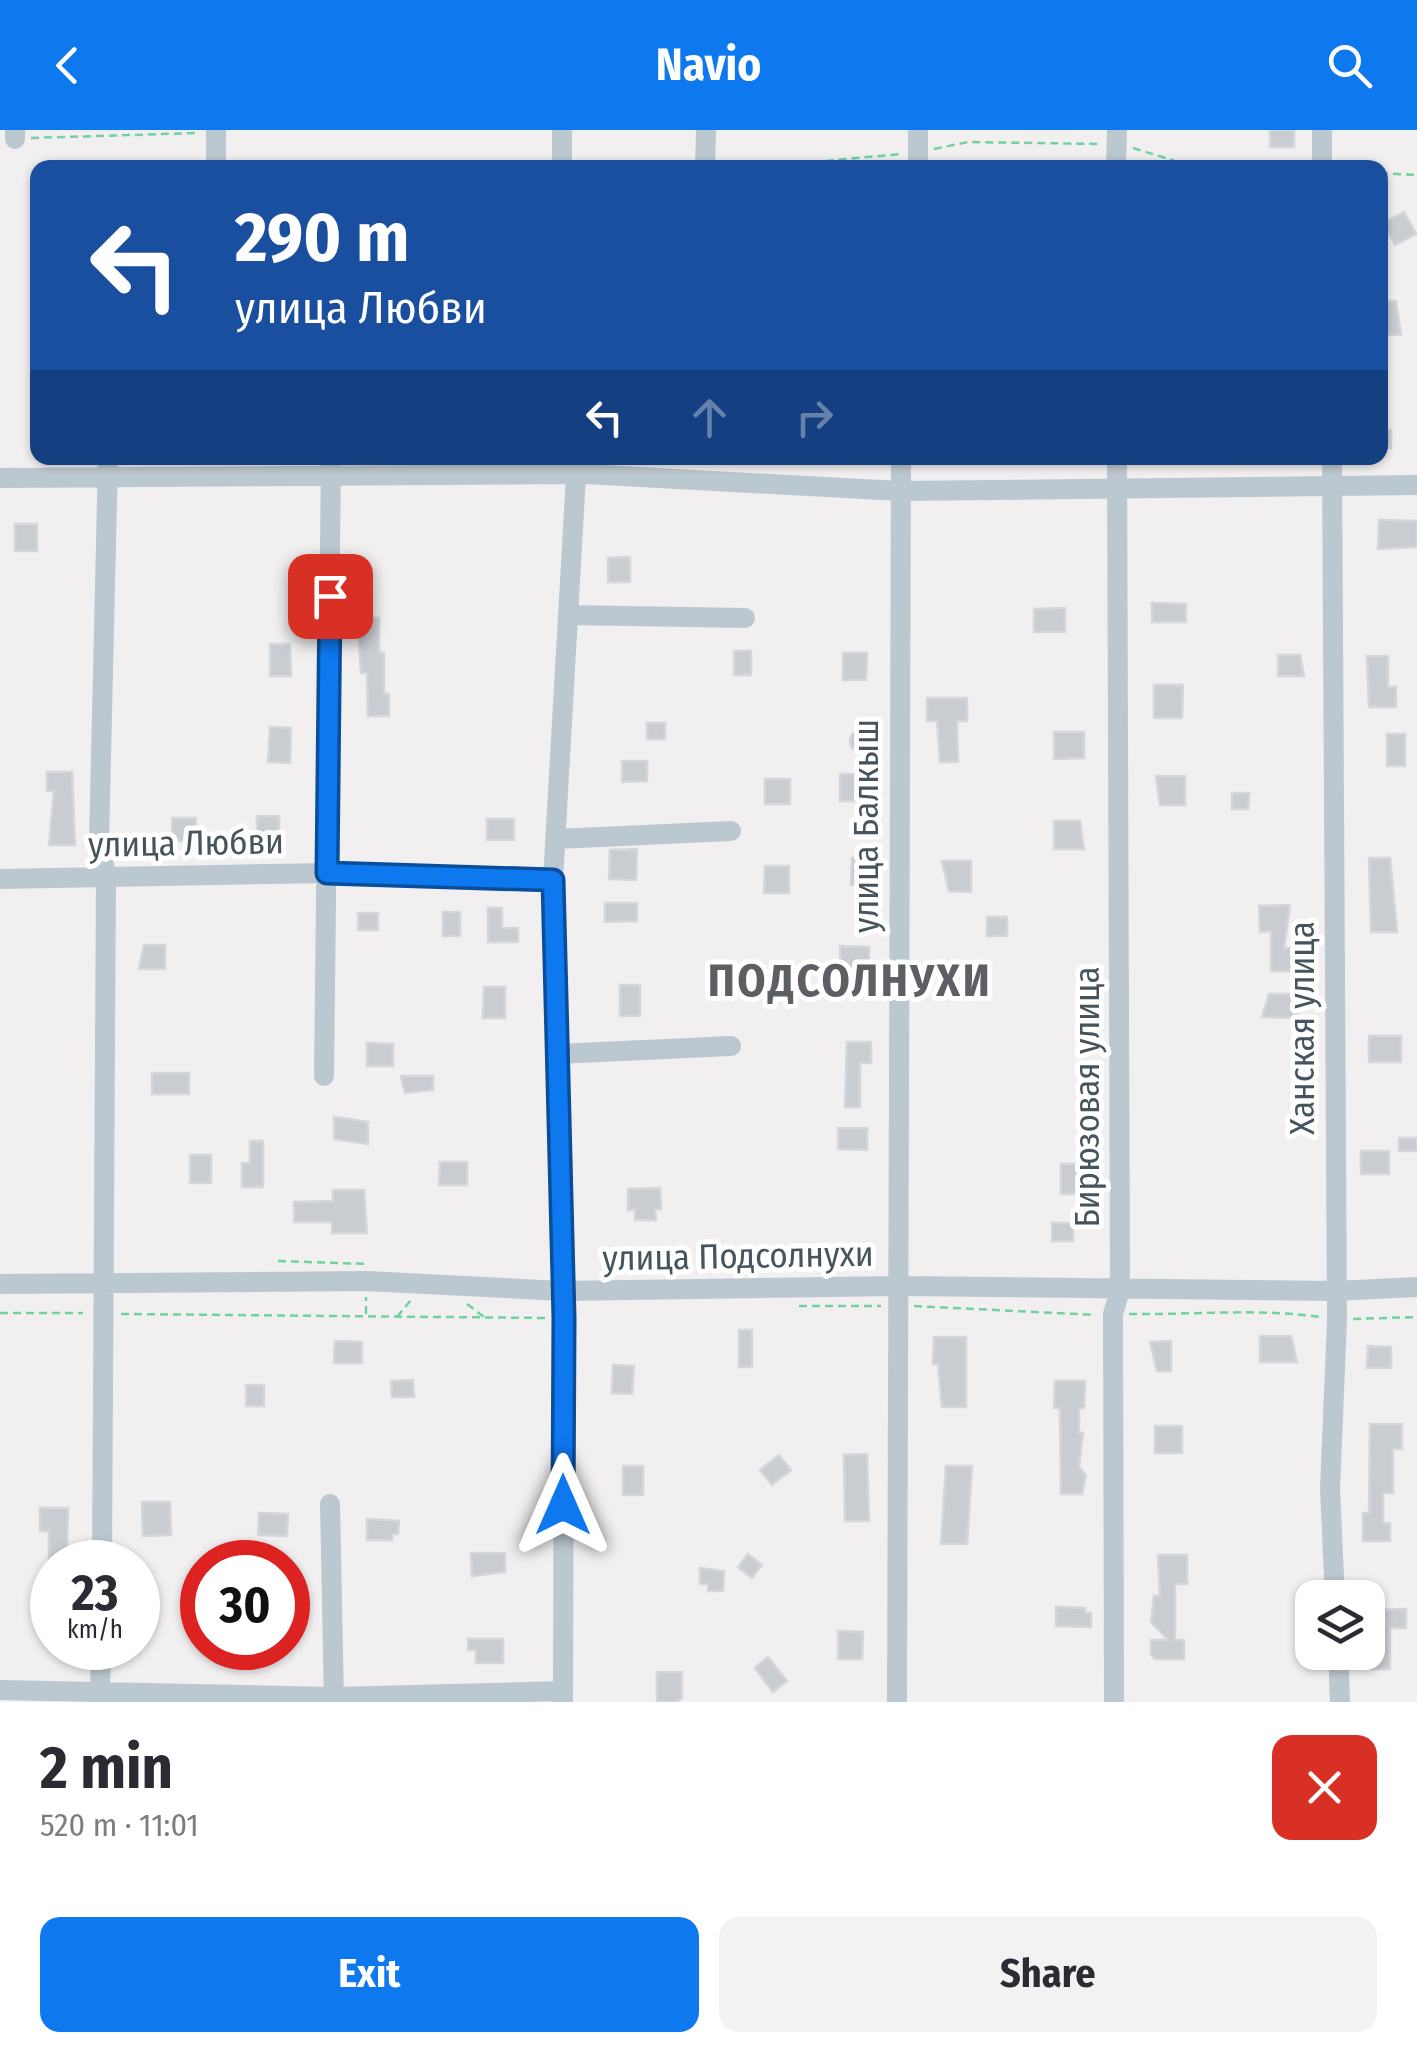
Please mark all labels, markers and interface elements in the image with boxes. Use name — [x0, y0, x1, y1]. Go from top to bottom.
icon: back — [40, 38, 95, 93]
text: Navio — [656, 38, 761, 92]
icon: search — [1322, 38, 1377, 93]
text: 290 m — [235, 196, 409, 280]
icon: left — [70, 200, 200, 330]
text: улица Любви — [235, 281, 487, 335]
icon: left — [577, 390, 632, 445]
icon: ahead — [682, 390, 737, 445]
icon: right — [787, 390, 842, 445]
pin — [288, 554, 373, 639]
icon: arrive — [303, 569, 358, 624]
street label: улица Балкыш — [845, 719, 887, 933]
street label: улица Любви — [88, 820, 284, 866]
street label: Ханская улица — [1281, 921, 1323, 1135]
district label: ПОДСОЛНУХИ — [708, 954, 992, 1008]
street label: Бирюзовая улица — [1066, 966, 1108, 1228]
street label: улица Подсолнухи — [602, 1233, 874, 1279]
position arrow — [511, 1453, 615, 1557]
speed limit sign: 30 — [180, 1540, 310, 1670]
text: 23 — [72, 1563, 118, 1623]
map controls — [1295, 1580, 1385, 1670]
button: layers — [1295, 1580, 1385, 1670]
text: km/h — [67, 1615, 123, 1645]
text: 2 min — [40, 1732, 173, 1804]
button: close — [1272, 1735, 1377, 1840]
text: 520 m · 11:01 — [40, 1806, 199, 1844]
button: Exit — [40, 1917, 699, 2032]
button: Share — [719, 1917, 1377, 2032]

